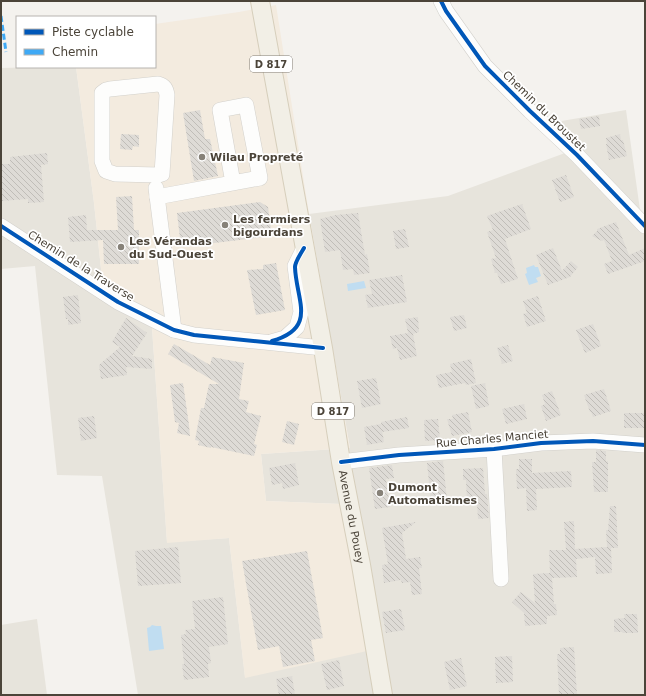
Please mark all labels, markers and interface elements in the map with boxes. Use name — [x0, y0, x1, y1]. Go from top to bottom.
legend — [16, 16, 156, 68]
text: Piste cyclable — [52, 25, 134, 39]
text: Chemin — [52, 45, 98, 59]
road number: D 817 — [250, 56, 292, 72]
street label: Chemin du Broustet — [500, 68, 588, 154]
place label: Wilau Propreté — [210, 151, 303, 164]
marker: Wilau Propreté — [197, 152, 207, 162]
place label: Les fermiers bigourdans — [233, 213, 311, 239]
marker: Les fermiers bigourdans — [220, 220, 230, 230]
street label: Chemin de la Traverse — [25, 228, 137, 304]
place label: Les Vérandas du Sud-Ouest — [129, 235, 213, 261]
marker: Les Vérandas du Sud-Ouest — [116, 242, 126, 252]
road number: D 817 — [312, 403, 354, 419]
street label: Rue Charles Manciet — [435, 428, 549, 450]
street label: Avenue du Pouey — [336, 469, 367, 565]
place label: Dumont Automatismes — [388, 481, 478, 507]
marker: Dumont Automatismes — [375, 488, 385, 498]

